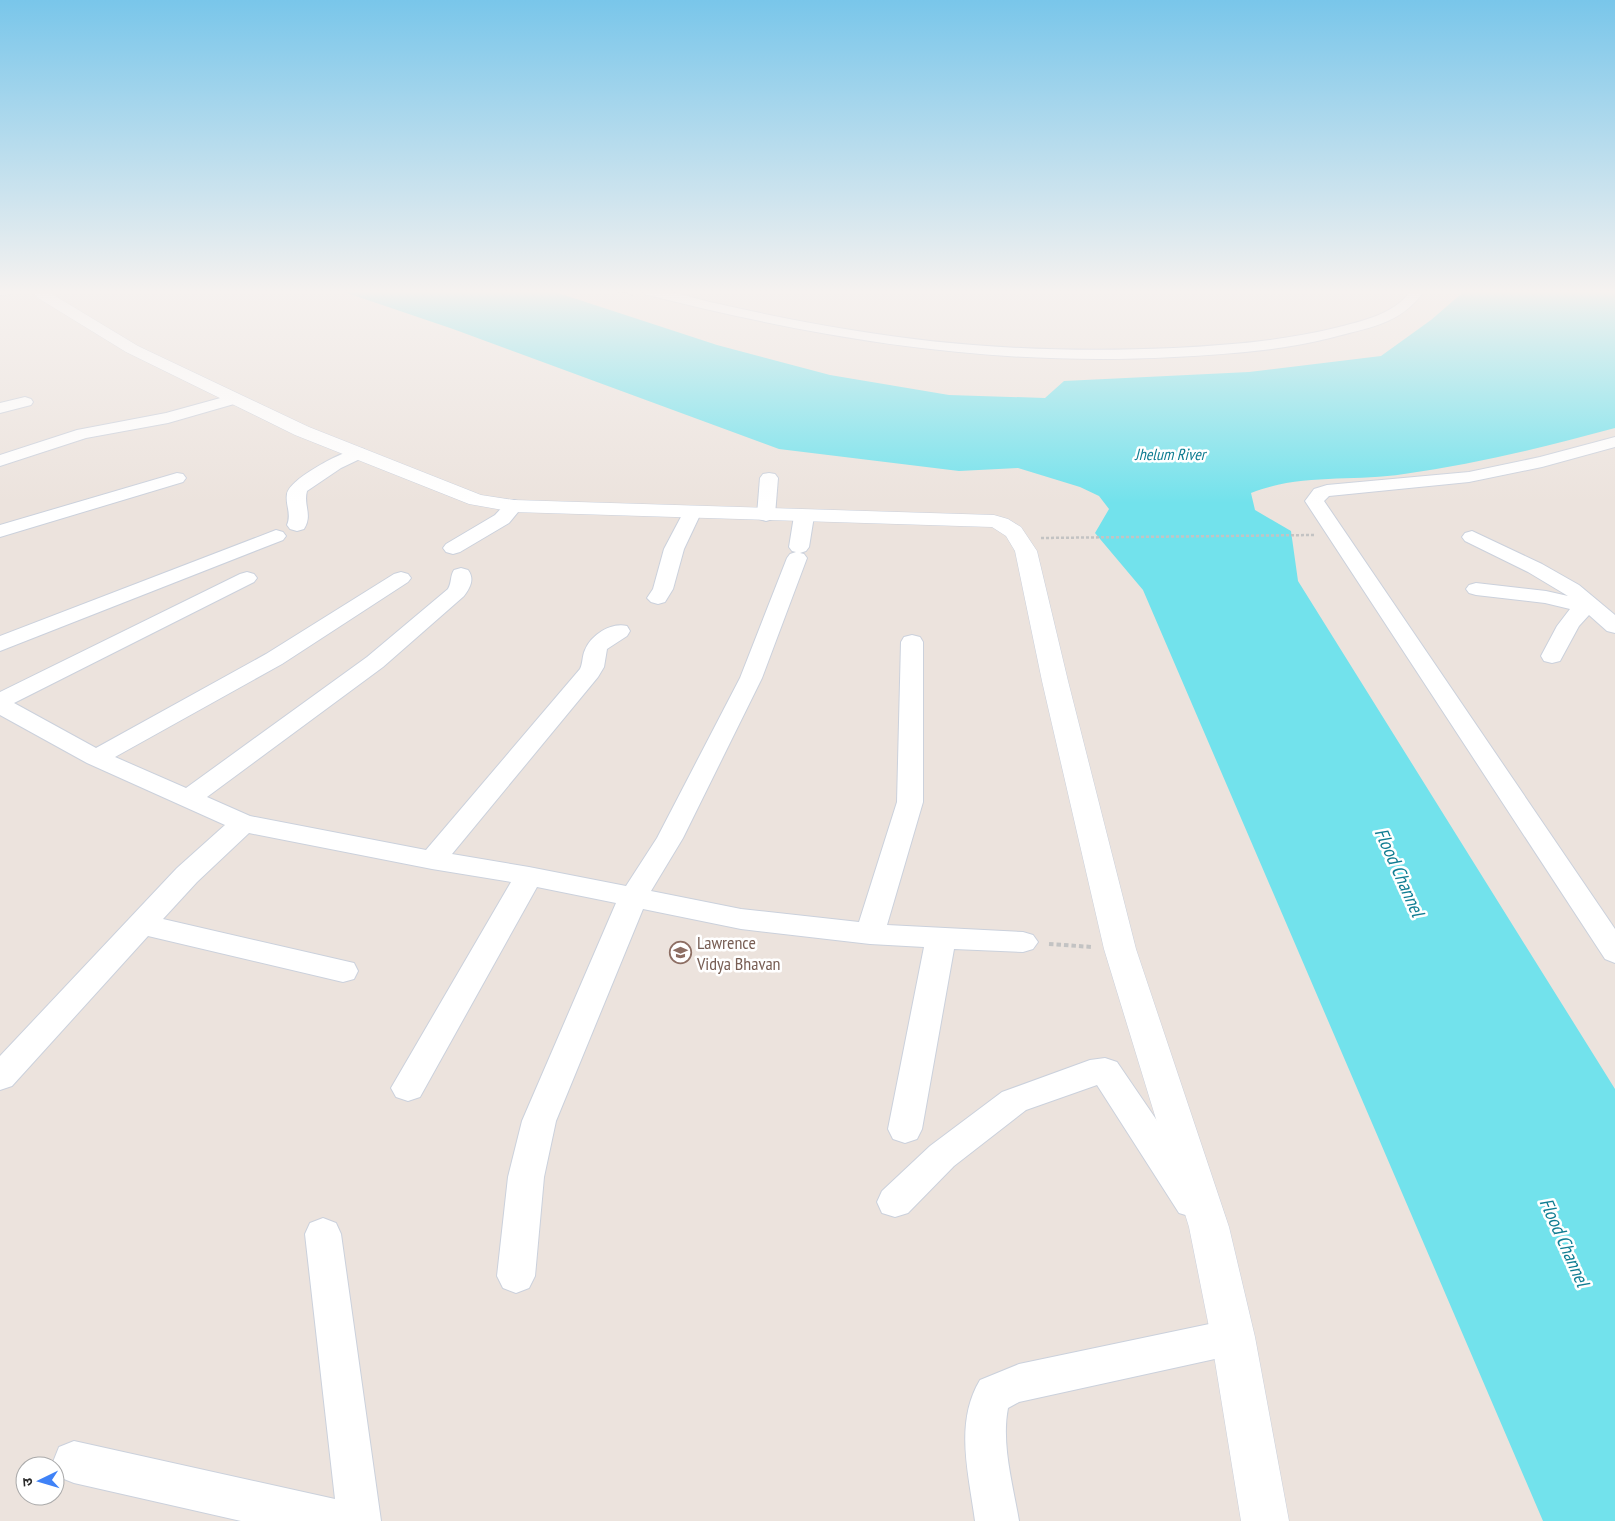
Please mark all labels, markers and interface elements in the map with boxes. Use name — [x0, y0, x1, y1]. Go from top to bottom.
water label: Jhelum River — [1134, 444, 1208, 464]
water label: Flood Channel — [1370, 824, 1431, 922]
place label: Lawrence Vidya Bhavan — [696, 931, 781, 975]
school or university icon: Lawrence Vidya Bhavan — [669, 940, 693, 964]
water label: Flood Channel — [1535, 1194, 1596, 1292]
north arrow — [15, 1456, 65, 1506]
text: उ — [18, 1476, 36, 1487]

